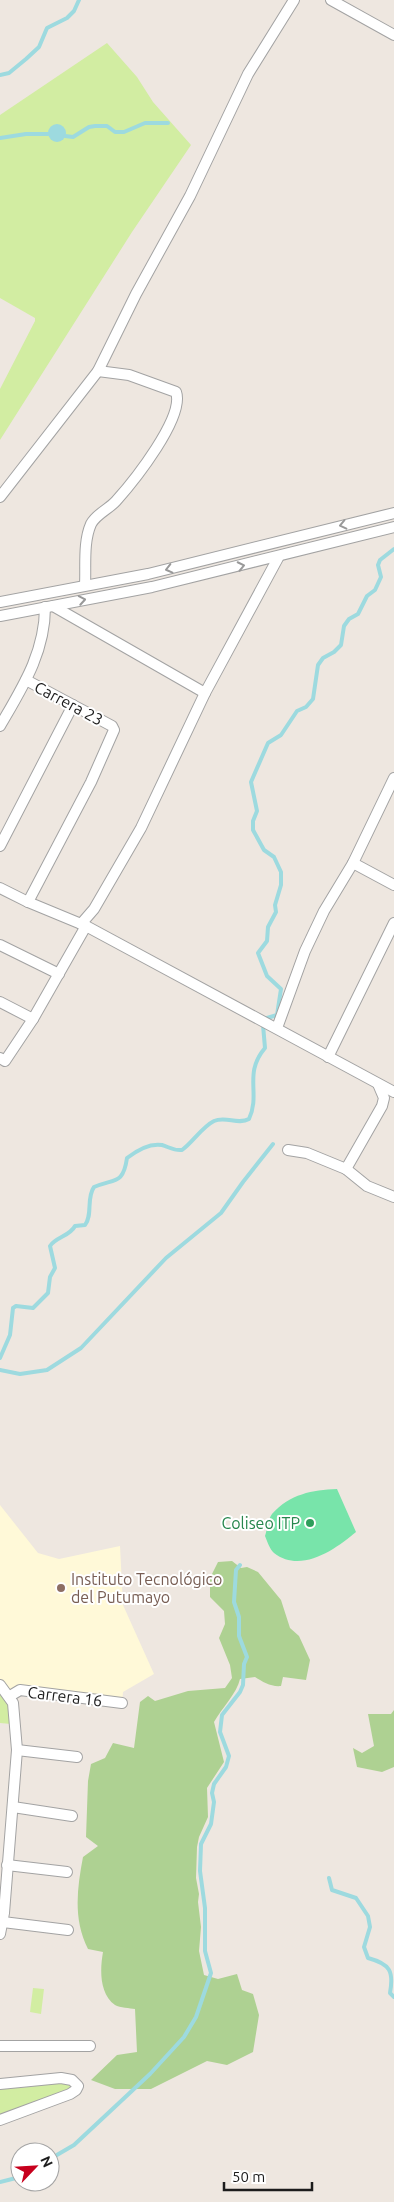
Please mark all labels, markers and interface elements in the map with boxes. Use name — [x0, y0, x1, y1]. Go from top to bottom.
one-way arrow — [339, 519, 347, 530]
one-way arrow — [236, 561, 245, 572]
one-way arrow — [164, 563, 173, 574]
one-way arrow — [78, 596, 87, 606]
street label: Carrera 23 — [32, 677, 106, 729]
place label: Coliseo ITP — [221, 1514, 300, 1532]
marker: Coliseo ITP — [304, 1517, 316, 1529]
place label: Instituto Tecnológico del Putumayo — [71, 1570, 222, 1606]
marker: Instituto Tecnológico del Putumayo — [55, 1582, 67, 1594]
street label: Carrera 16 — [27, 1682, 103, 1710]
north arrow — [10, 2142, 60, 2192]
text: N — [37, 2153, 56, 2170]
scale bar — [224, 2160, 312, 2192]
text: 50 m — [232, 2168, 265, 2185]

